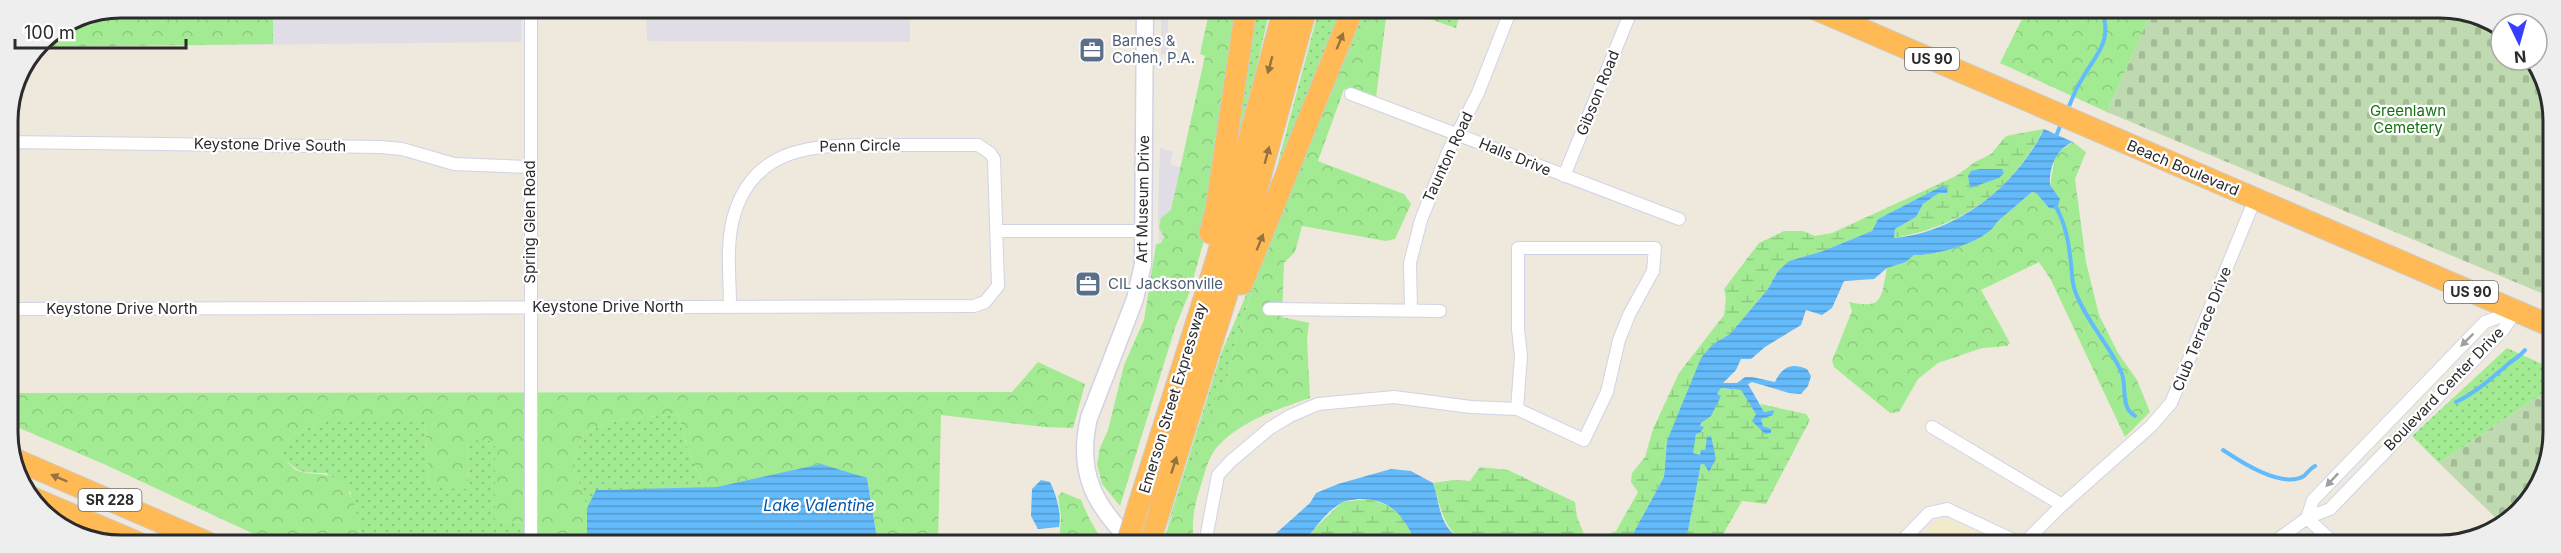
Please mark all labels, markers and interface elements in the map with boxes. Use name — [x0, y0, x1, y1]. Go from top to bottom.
scale bar — [15, 12, 186, 50]
north arrow — [2489, 12, 2549, 72]
text: 100 m — [24, 22, 75, 43]
place label: Barnes & Cohen, P.A. — [1112, 31, 1195, 67]
one-way arrow — [1335, 32, 1345, 50]
office icon: Barnes & Cohen, P.A. — [1077, 35, 1107, 65]
text: N — [2513, 46, 2527, 67]
street label: Gibson Road — [1572, 47, 1623, 138]
road number: US 90 — [1905, 48, 1959, 70]
one-way arrow — [1264, 56, 1274, 74]
park label: Greenlawn Cemetery — [2370, 101, 2446, 137]
street label: Taunton Road — [1418, 108, 1477, 205]
street label: Halls Drive — [1476, 133, 1554, 180]
street label: Keystone Drive South — [194, 134, 346, 155]
street label: Penn Circle — [819, 135, 901, 156]
street label: Art Museum Drive — [1132, 135, 1153, 263]
street label: Beach Boulevard — [2124, 135, 2242, 200]
one-way arrow — [1263, 146, 1272, 164]
street label: Spring Glen Road — [520, 160, 539, 284]
one-way arrow — [1255, 233, 1265, 251]
street label: Club Terrace Drive — [2168, 264, 2235, 394]
office icon: CIL Jacksonville — [1073, 269, 1103, 299]
place label: CIL Jacksonville — [1108, 274, 1223, 293]
road number: US 90 — [2444, 281, 2498, 303]
street label: Keystone Drive North — [532, 297, 684, 316]
street label: Keystone Drive North — [46, 299, 198, 318]
street label: Emerson Street Expressway — [1134, 300, 1211, 495]
street label: Boulevard Center Drive — [2380, 323, 2508, 454]
one-way arrow — [2460, 332, 2474, 346]
one-way arrow — [1170, 456, 1179, 474]
one-way arrow — [50, 473, 68, 483]
one-way arrow — [2325, 473, 2339, 487]
road number: SR 228 — [78, 489, 142, 511]
water label: Lake Valentine — [763, 495, 875, 515]

